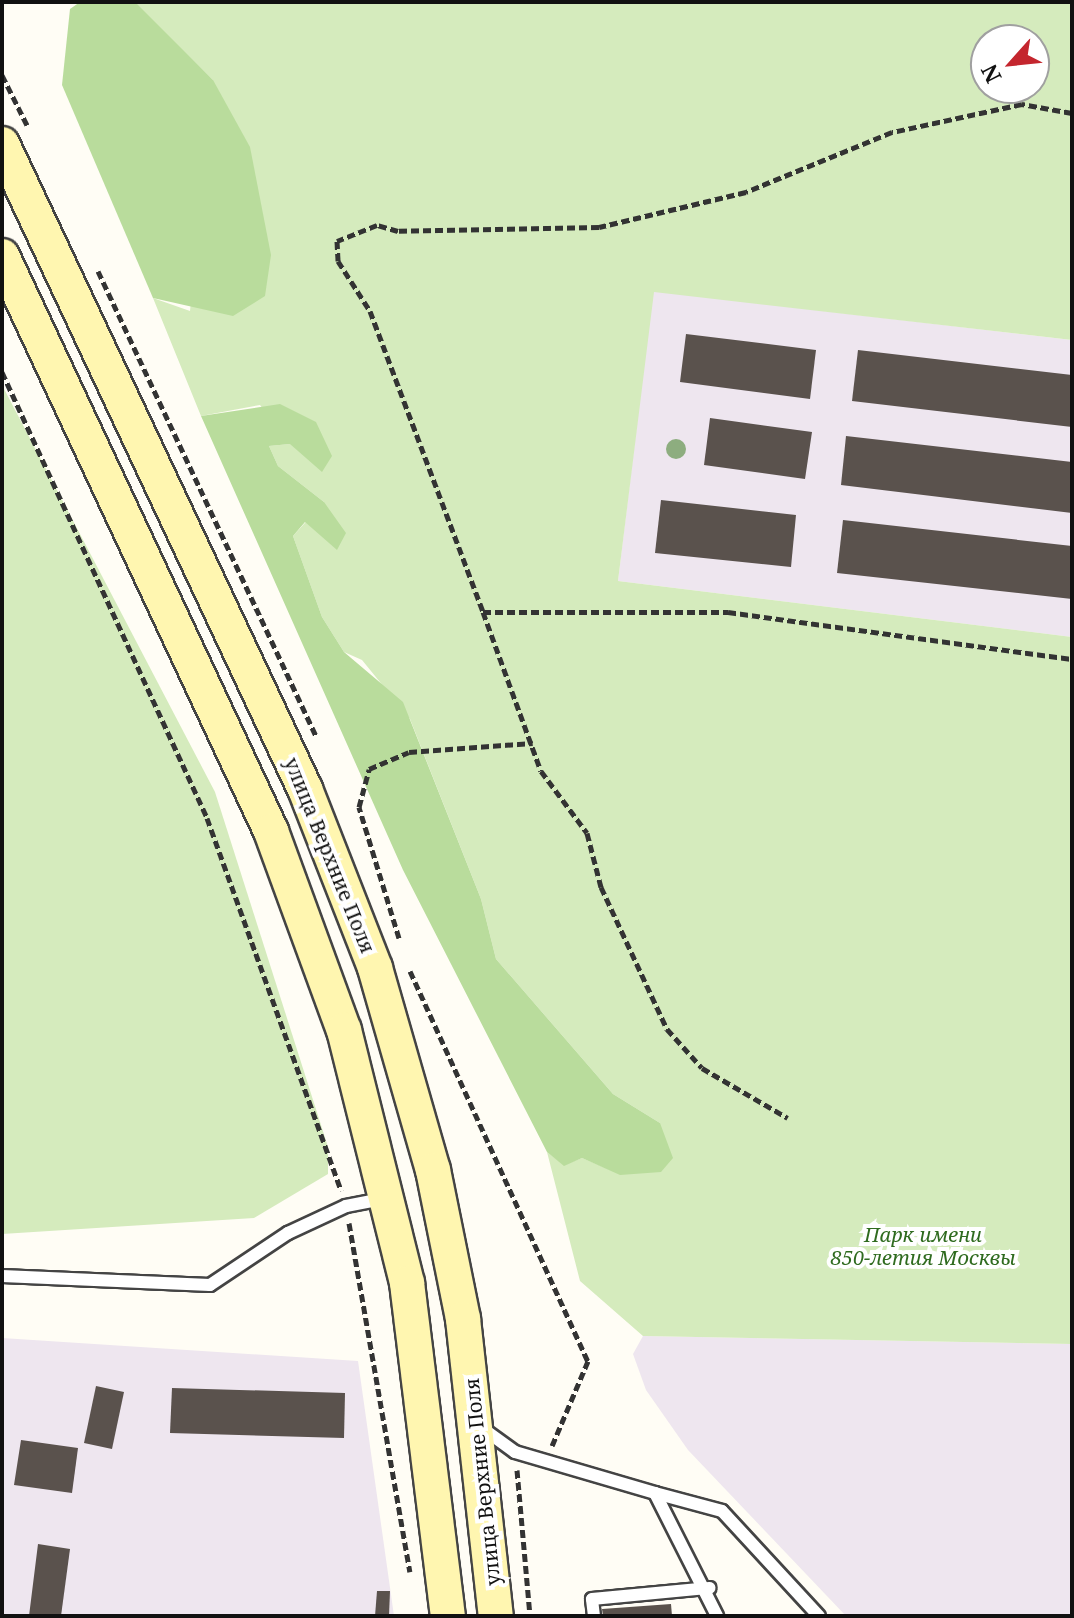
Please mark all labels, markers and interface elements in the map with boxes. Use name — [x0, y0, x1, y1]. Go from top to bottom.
north arrow — [970, 24, 1050, 104]
text: N — [973, 59, 1008, 89]
street label: улица Верхние Поля — [280, 754, 380, 956]
park label: Парк имени 850-летия Москвы — [831, 1222, 1015, 1269]
street label: улица Верхние Поля — [459, 1377, 505, 1587]

